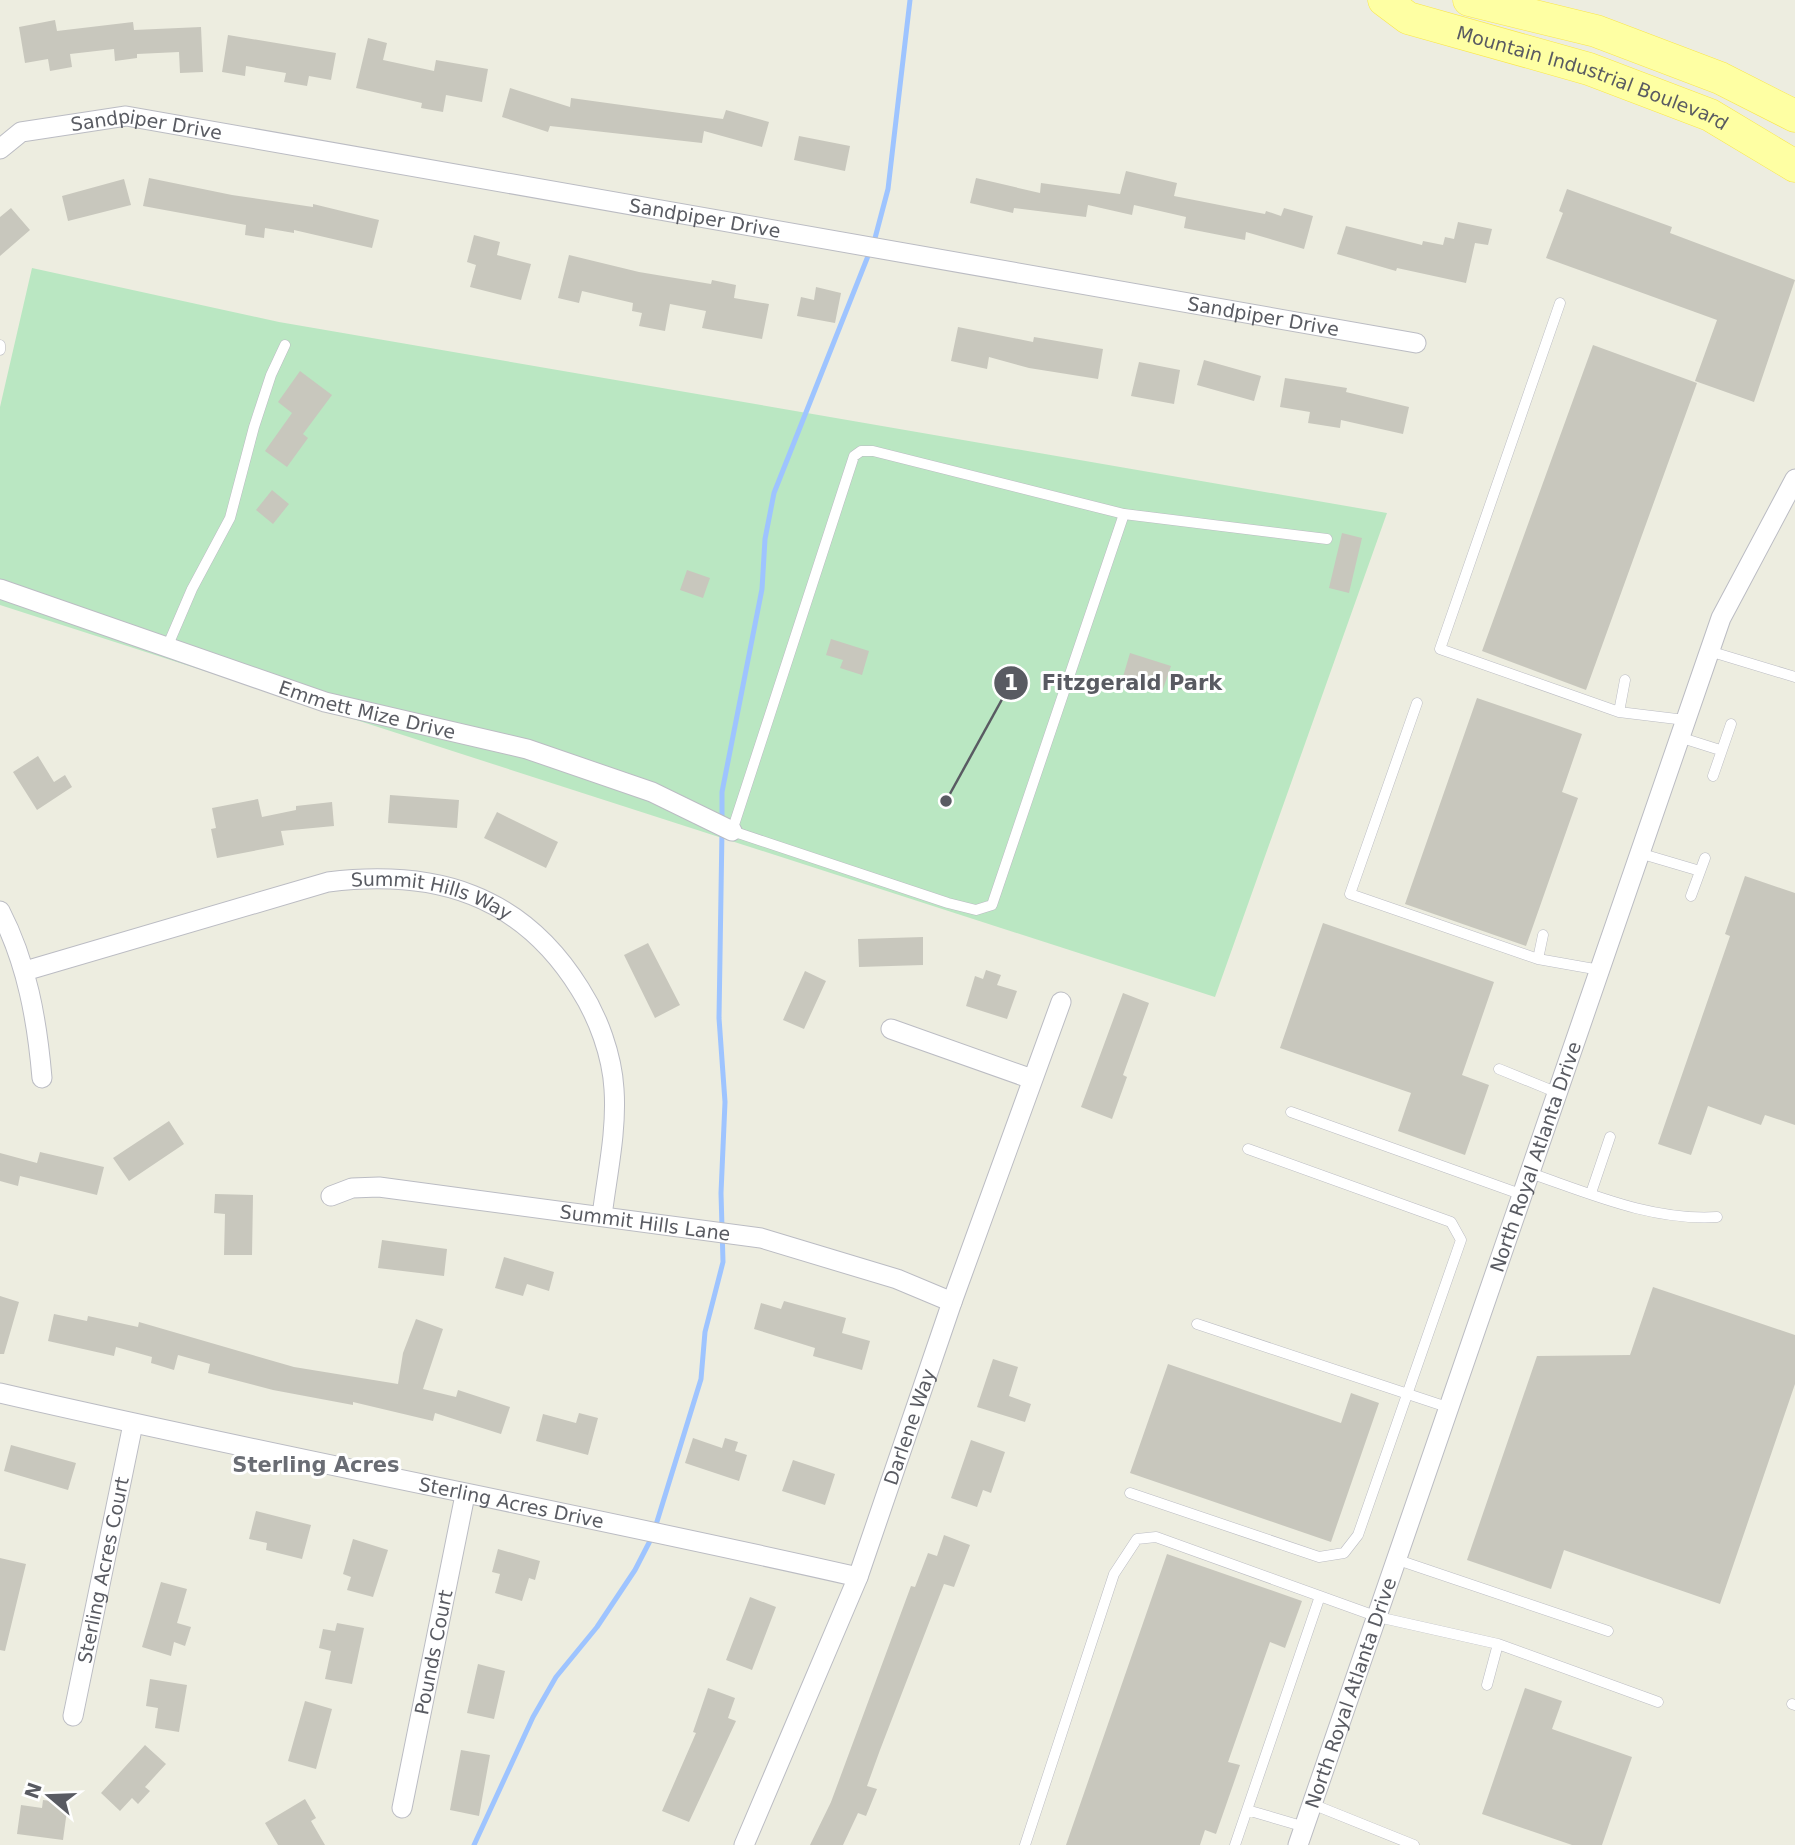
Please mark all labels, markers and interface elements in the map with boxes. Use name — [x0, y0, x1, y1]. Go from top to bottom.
street label: Mountain Industrial Boulevard — [1454, 21, 1732, 134]
street label: Sandpiper Drive — [69, 105, 224, 144]
street label: Sandpiper Drive — [627, 194, 782, 242]
street label: Sandpiper Drive — [1186, 292, 1341, 340]
callout: Fitzgerald Park — [993, 662, 1237, 704]
text: 1 — [1004, 671, 1018, 695]
text: Fitzgerald Park — [1042, 671, 1223, 695]
street label: Emmett Mize Drive — [276, 676, 458, 743]
street label: Summit Hills Way — [350, 868, 516, 924]
street label: North Royal Atlanta Drive — [1485, 1039, 1585, 1275]
street label: Summit Hills Lane — [558, 1200, 732, 1245]
street label: Darlene Way — [879, 1366, 939, 1488]
district label: Sterling Acres — [232, 1453, 400, 1477]
street label: Sterling Acres Drive — [417, 1473, 606, 1532]
street label: Sterling Acres Court — [73, 1475, 133, 1665]
street label: North Royal Atlanta Drive — [1301, 1575, 1400, 1811]
street label: Pounds Court — [410, 1588, 457, 1716]
north arrow — [14, 1761, 84, 1831]
text: N — [20, 1779, 46, 1802]

